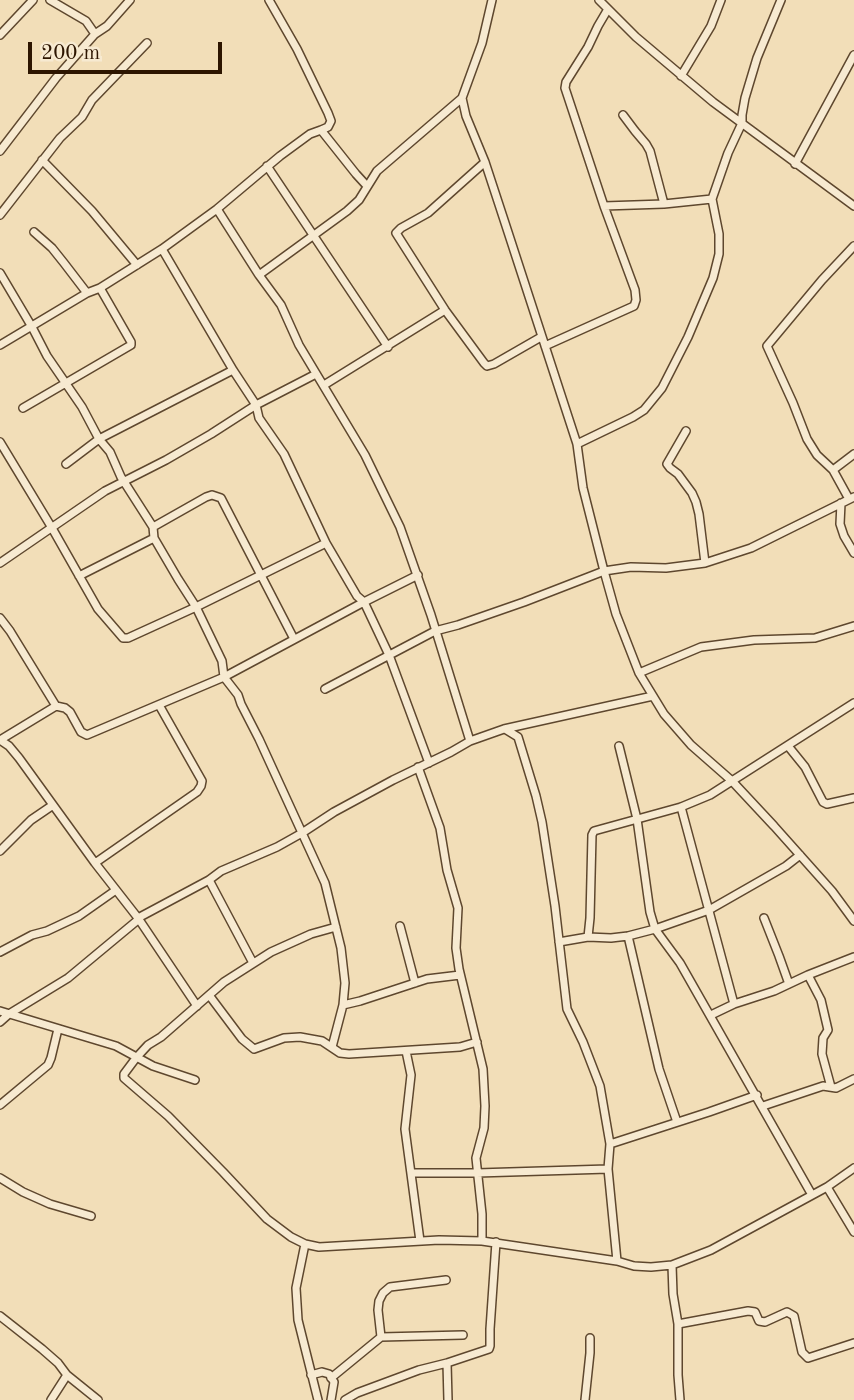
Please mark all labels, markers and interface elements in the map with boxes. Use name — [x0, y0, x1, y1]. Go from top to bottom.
scale bar — [32, 28, 226, 72]
text: 200 m — [41, 43, 100, 64]

